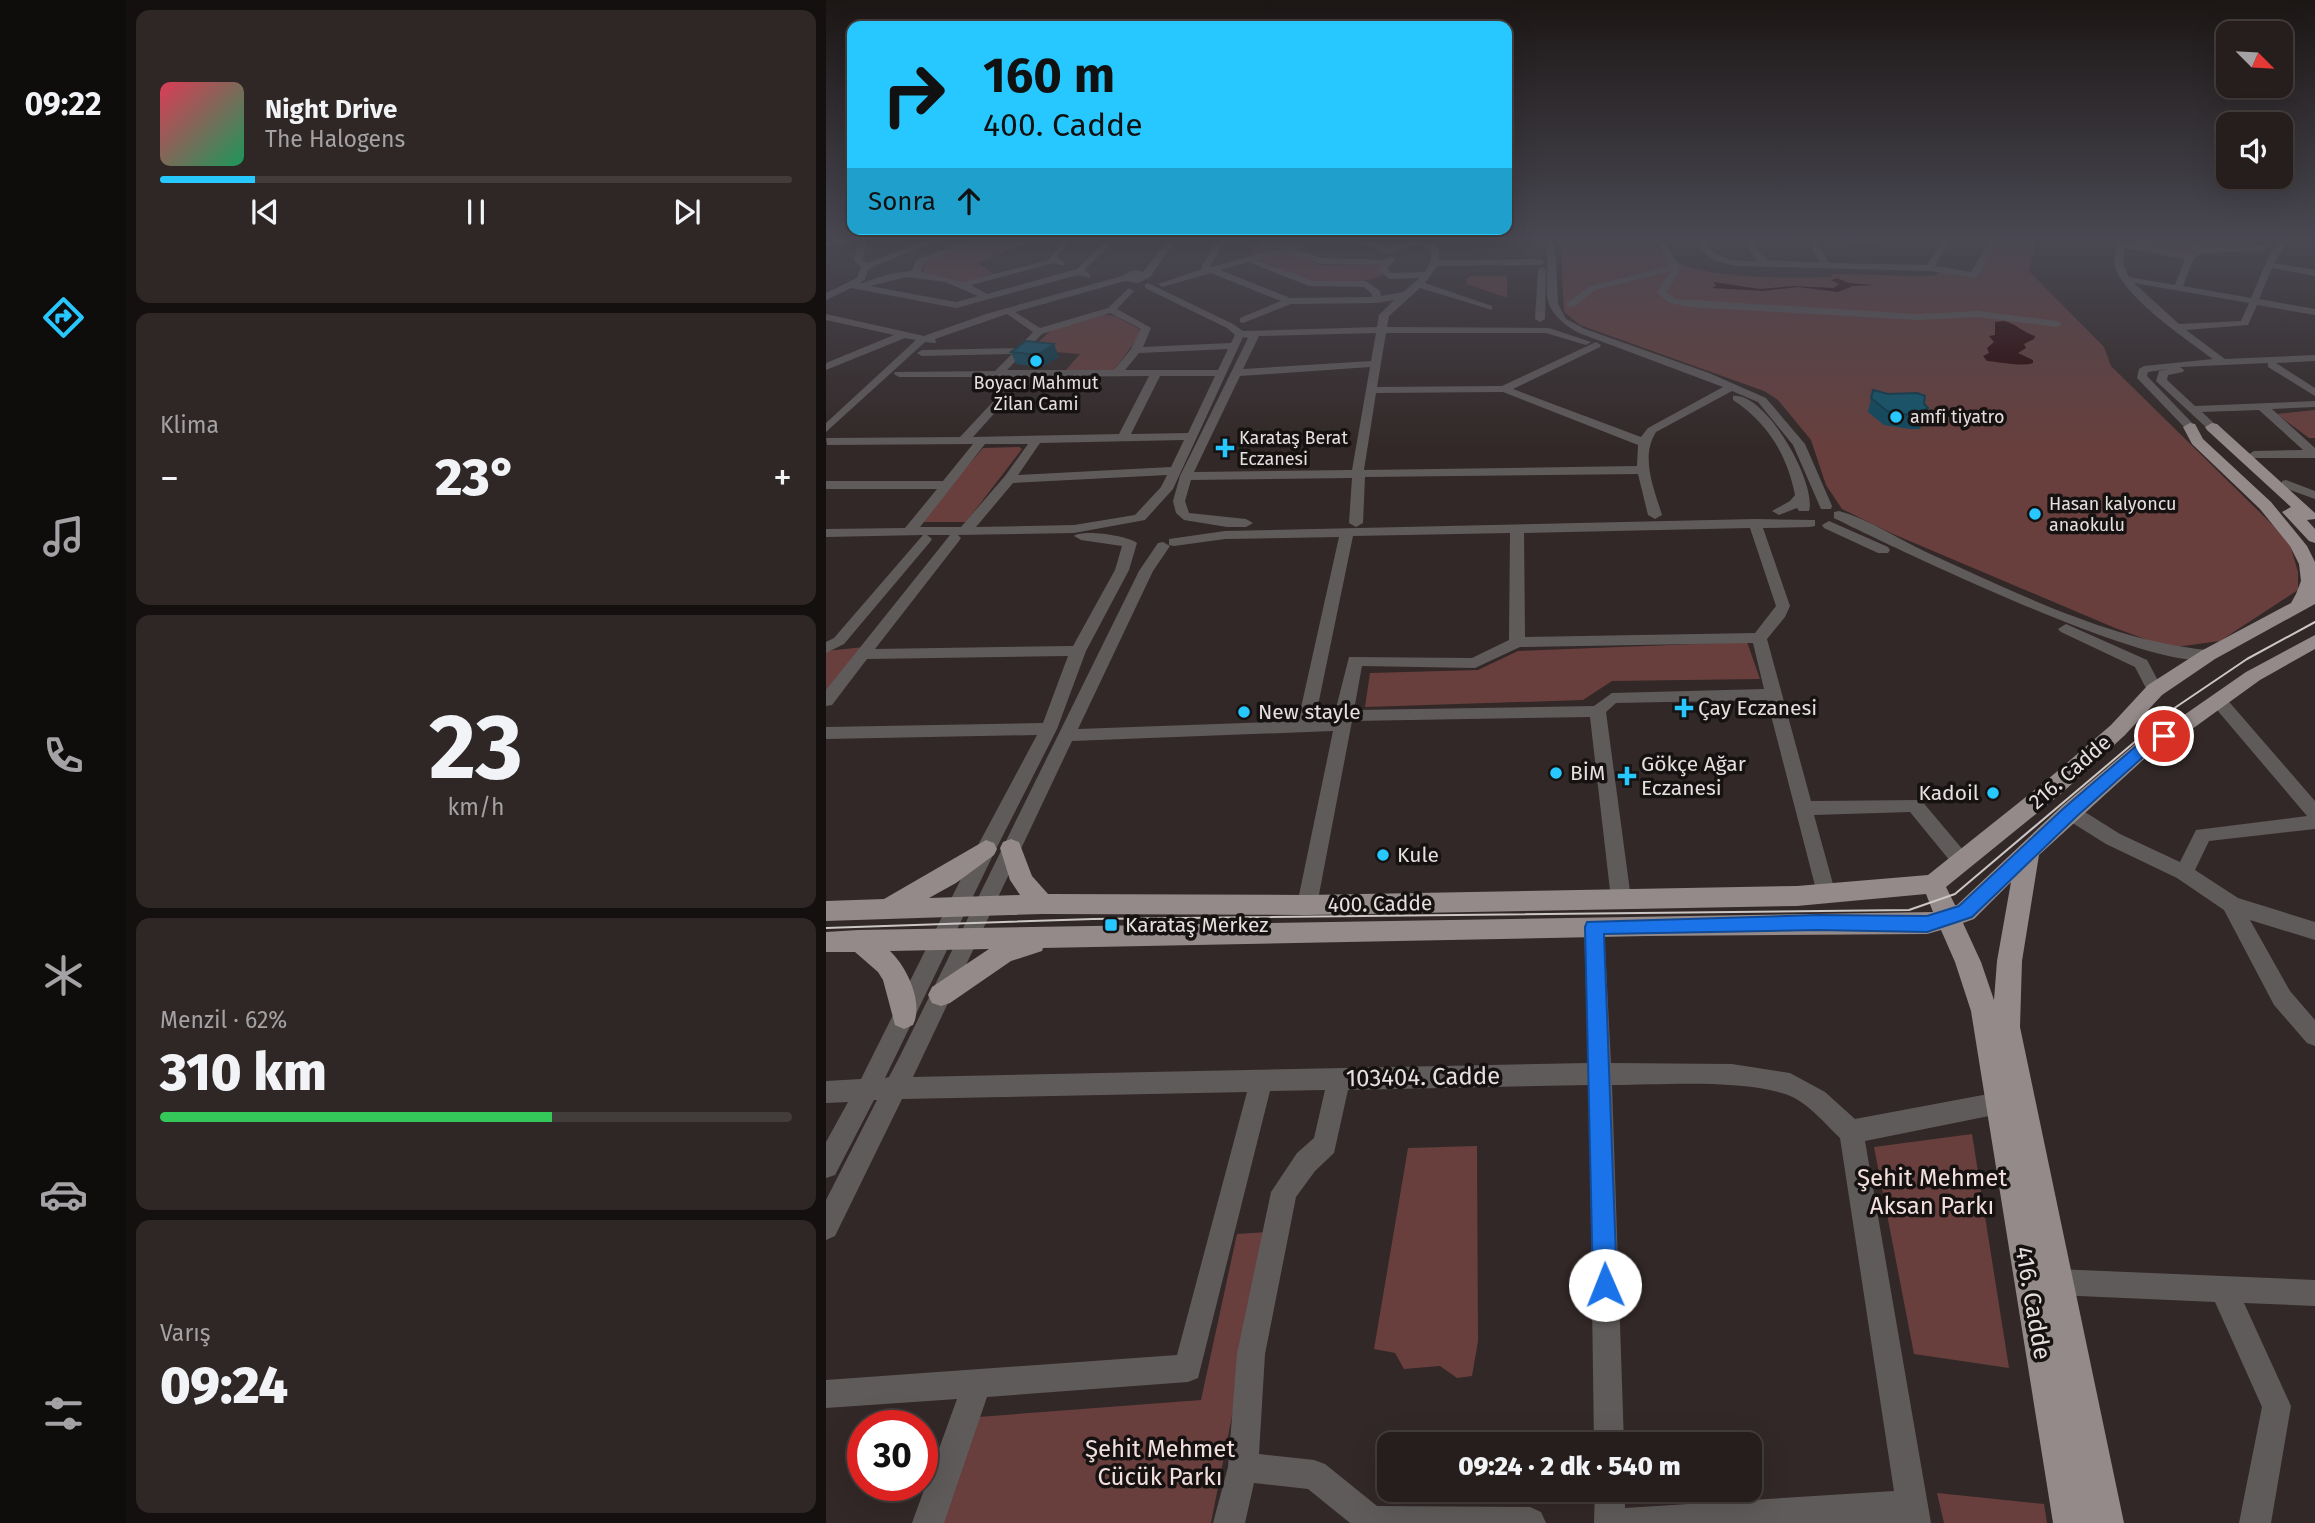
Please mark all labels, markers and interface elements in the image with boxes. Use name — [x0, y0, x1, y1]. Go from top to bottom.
north arrow — [2216, 21, 2292, 98]
map controls — [2216, 21, 2293, 189]
text: 160 m — [983, 46, 1115, 105]
icon: right — [868, 49, 959, 140]
text: 09:22 — [24, 85, 102, 123]
text: Night Drive — [265, 94, 397, 125]
text: 400. Cadde — [983, 106, 1143, 144]
button: sound — [2216, 112, 2293, 189]
text: The Halogens — [265, 125, 405, 153]
icon: ahead — [950, 182, 988, 220]
text: Sonra — [868, 186, 936, 217]
icon: previous — [246, 193, 284, 231]
icon: pause — [457, 193, 495, 231]
icon: next — [668, 193, 706, 231]
icon: directions — [39, 293, 88, 342]
marker: Boyacı Mahmut Zilan Cami — [1028, 353, 1044, 369]
place label: Boyacı Mahmut Zilan Cami — [974, 372, 1099, 415]
place label: amfi tiyatro — [1910, 406, 2004, 428]
marker: amfi tiyatro — [1888, 409, 1904, 425]
text: Klima — [160, 411, 219, 439]
place label: Karataş Berat Eczanesi — [1239, 427, 1348, 470]
marker: Karataş Berat Eczanesi — [1217, 440, 1233, 456]
text: 23° — [435, 446, 517, 509]
text: − — [160, 455, 179, 501]
text: + — [773, 455, 792, 501]
place label: Hasan kalyoncu anaokulu — [2049, 493, 2177, 536]
marker: Hasan kalyoncu anaokulu — [2027, 506, 2043, 522]
icon: music — [39, 512, 88, 561]
text: 23 — [429, 693, 523, 802]
place label: Çay Eczanesi — [1698, 695, 1817, 721]
place label: New stayle — [1258, 699, 1361, 725]
marker: Çay Eczanesi — [1676, 700, 1692, 716]
marker: New stayle — [1236, 704, 1252, 720]
pin — [2134, 706, 2194, 766]
icon: arrive — [2145, 717, 2183, 755]
street label: 216. Cadde — [2024, 729, 2116, 815]
icon: phone — [39, 731, 88, 780]
place label: Gökçe Ağar Eczanesi — [1641, 751, 1746, 801]
place label: BİM — [1570, 760, 1605, 786]
marker: BİM — [1548, 765, 1564, 781]
marker: Gökçe Ağar Eczanesi — [1619, 768, 1635, 784]
place label: Kadoil — [1918, 780, 1979, 806]
marker: Kadoil — [1985, 785, 2001, 801]
text: km/h — [448, 793, 504, 821]
place label: Kule — [1397, 842, 1439, 868]
marker: Kule — [1375, 847, 1391, 863]
street label: 400. Cadde — [1327, 890, 1433, 918]
place label: Karataş Merkez — [1125, 912, 1268, 938]
marker: Karataş Merkez — [1103, 917, 1119, 933]
icon: climate — [39, 951, 88, 1000]
text: Menzil · 62% — [160, 1006, 287, 1034]
text: 310 km — [160, 1041, 327, 1104]
street label: 103404. Cadde — [1346, 1062, 1500, 1092]
park label: Şehit Mehmet Aksan Parkı — [1857, 1164, 2007, 1220]
icon: car — [39, 1170, 88, 1219]
street label: 416. Cadde — [2009, 1244, 2057, 1362]
position arrow — [1568, 1248, 1642, 1322]
text: Varış — [160, 1319, 211, 1347]
text: 09:24 — [160, 1354, 288, 1417]
icon: filters — [39, 1389, 88, 1438]
speed limit sign: 30 — [847, 1410, 938, 1501]
park label: Şehit Mehmet Cücük Parkı — [1085, 1435, 1235, 1491]
text: 09:24 · 2 dk · 540 m — [1458, 1451, 1681, 1482]

